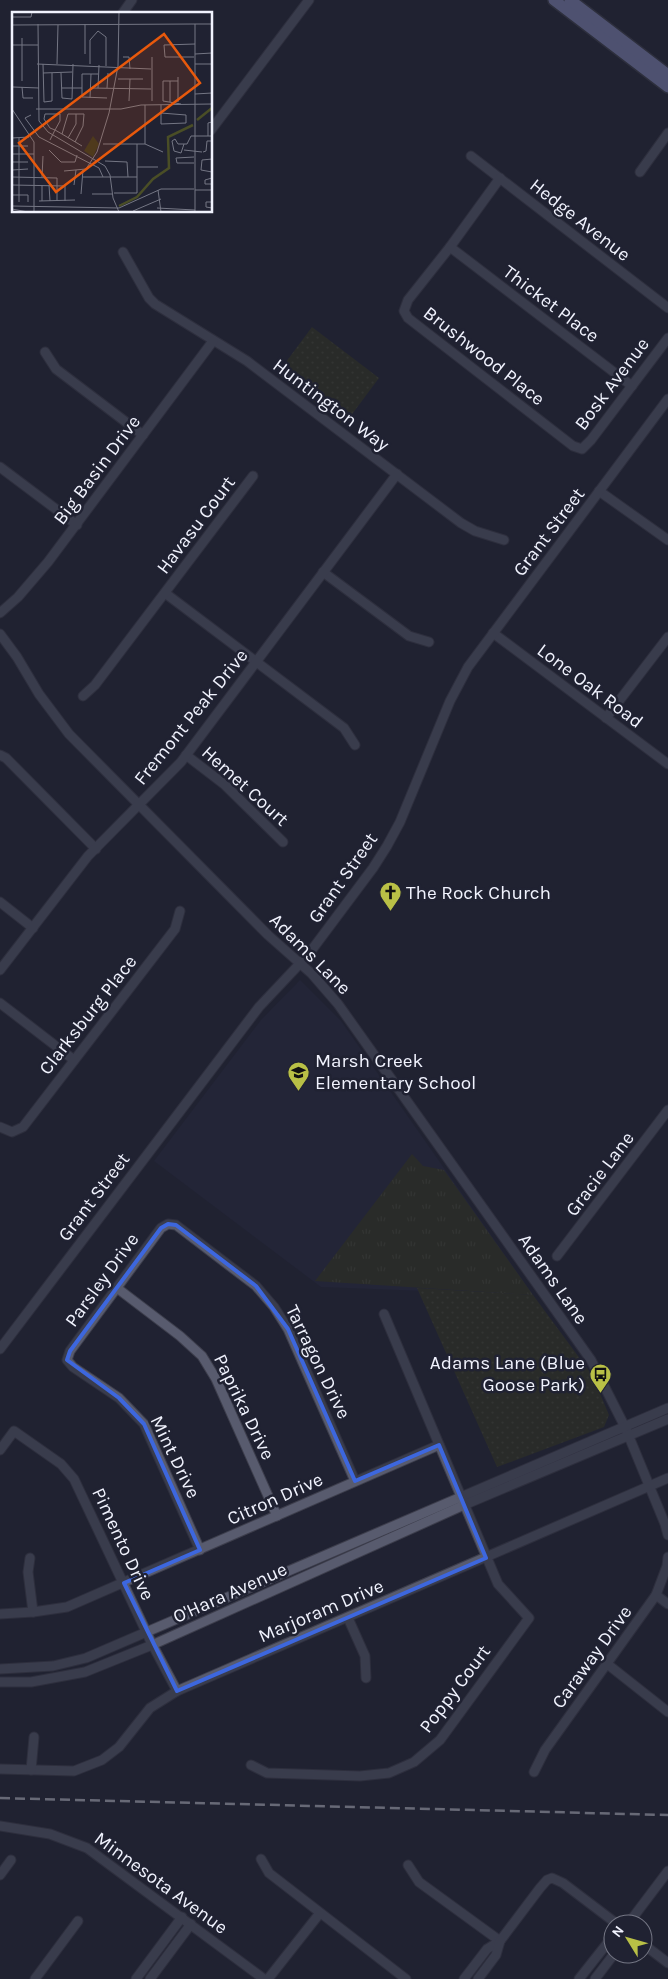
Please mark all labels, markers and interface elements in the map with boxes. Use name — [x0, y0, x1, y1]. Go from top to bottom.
inset map — [12, 12, 212, 212]
street label: Hedge Avenue — [525, 174, 635, 266]
street label: Thicket Place — [499, 261, 603, 347]
street label: Brushwood Place — [419, 302, 549, 410]
street label: Bosk Avenue — [570, 333, 654, 435]
street label: Huntington Way — [269, 354, 394, 456]
street label: Big Basin Drive — [49, 411, 145, 529]
street label: Havasu Court — [152, 472, 240, 578]
street label: Grant Street — [509, 484, 589, 580]
street label: Lone Oak Road — [533, 639, 647, 733]
street label: Fremont Peak Drive — [130, 645, 252, 789]
street label: Hemet Court — [197, 741, 293, 831]
street label: Grant Street — [304, 829, 382, 927]
church icon: The Rock Church — [378, 881, 402, 912]
place label: The Rock Church — [406, 882, 551, 904]
street label: Adams Lane — [265, 909, 355, 999]
street label: Clarksburg Place — [35, 951, 141, 1079]
place label: Marsh Creek Elementary School — [315, 1050, 476, 1094]
school or university icon: Marsh Creek Elementary School — [287, 1060, 311, 1091]
street label: Gracie Lane — [561, 1127, 639, 1221]
street label: Grant Street — [54, 1149, 134, 1245]
street label: Parsley Drive — [61, 1229, 143, 1331]
street label: Adams Lane — [514, 1229, 592, 1329]
street label: Tarragon Drive — [281, 1301, 355, 1423]
street label: Paprika Drive — [209, 1351, 279, 1463]
place label: Adams Lane (Blue Goose Park) — [430, 1352, 585, 1396]
bus stop icon: Adams Lane (Blue Goose Park) — [589, 1362, 613, 1393]
street label: Mint Drive — [146, 1412, 204, 1502]
street label: Citron Drive — [224, 1468, 326, 1530]
street label: Pimento Drive — [87, 1484, 159, 1604]
street label: O'Hara Avenue — [170, 1558, 290, 1628]
street label: Marjoram Drive — [255, 1575, 387, 1647]
street label: Caraway Drive — [547, 1601, 637, 1713]
street label: Poppy Court — [415, 1641, 495, 1737]
street label: Minnesota Avenue — [90, 1827, 232, 1939]
north arrow — [603, 1914, 653, 1964]
text: N — [608, 1922, 628, 1941]

